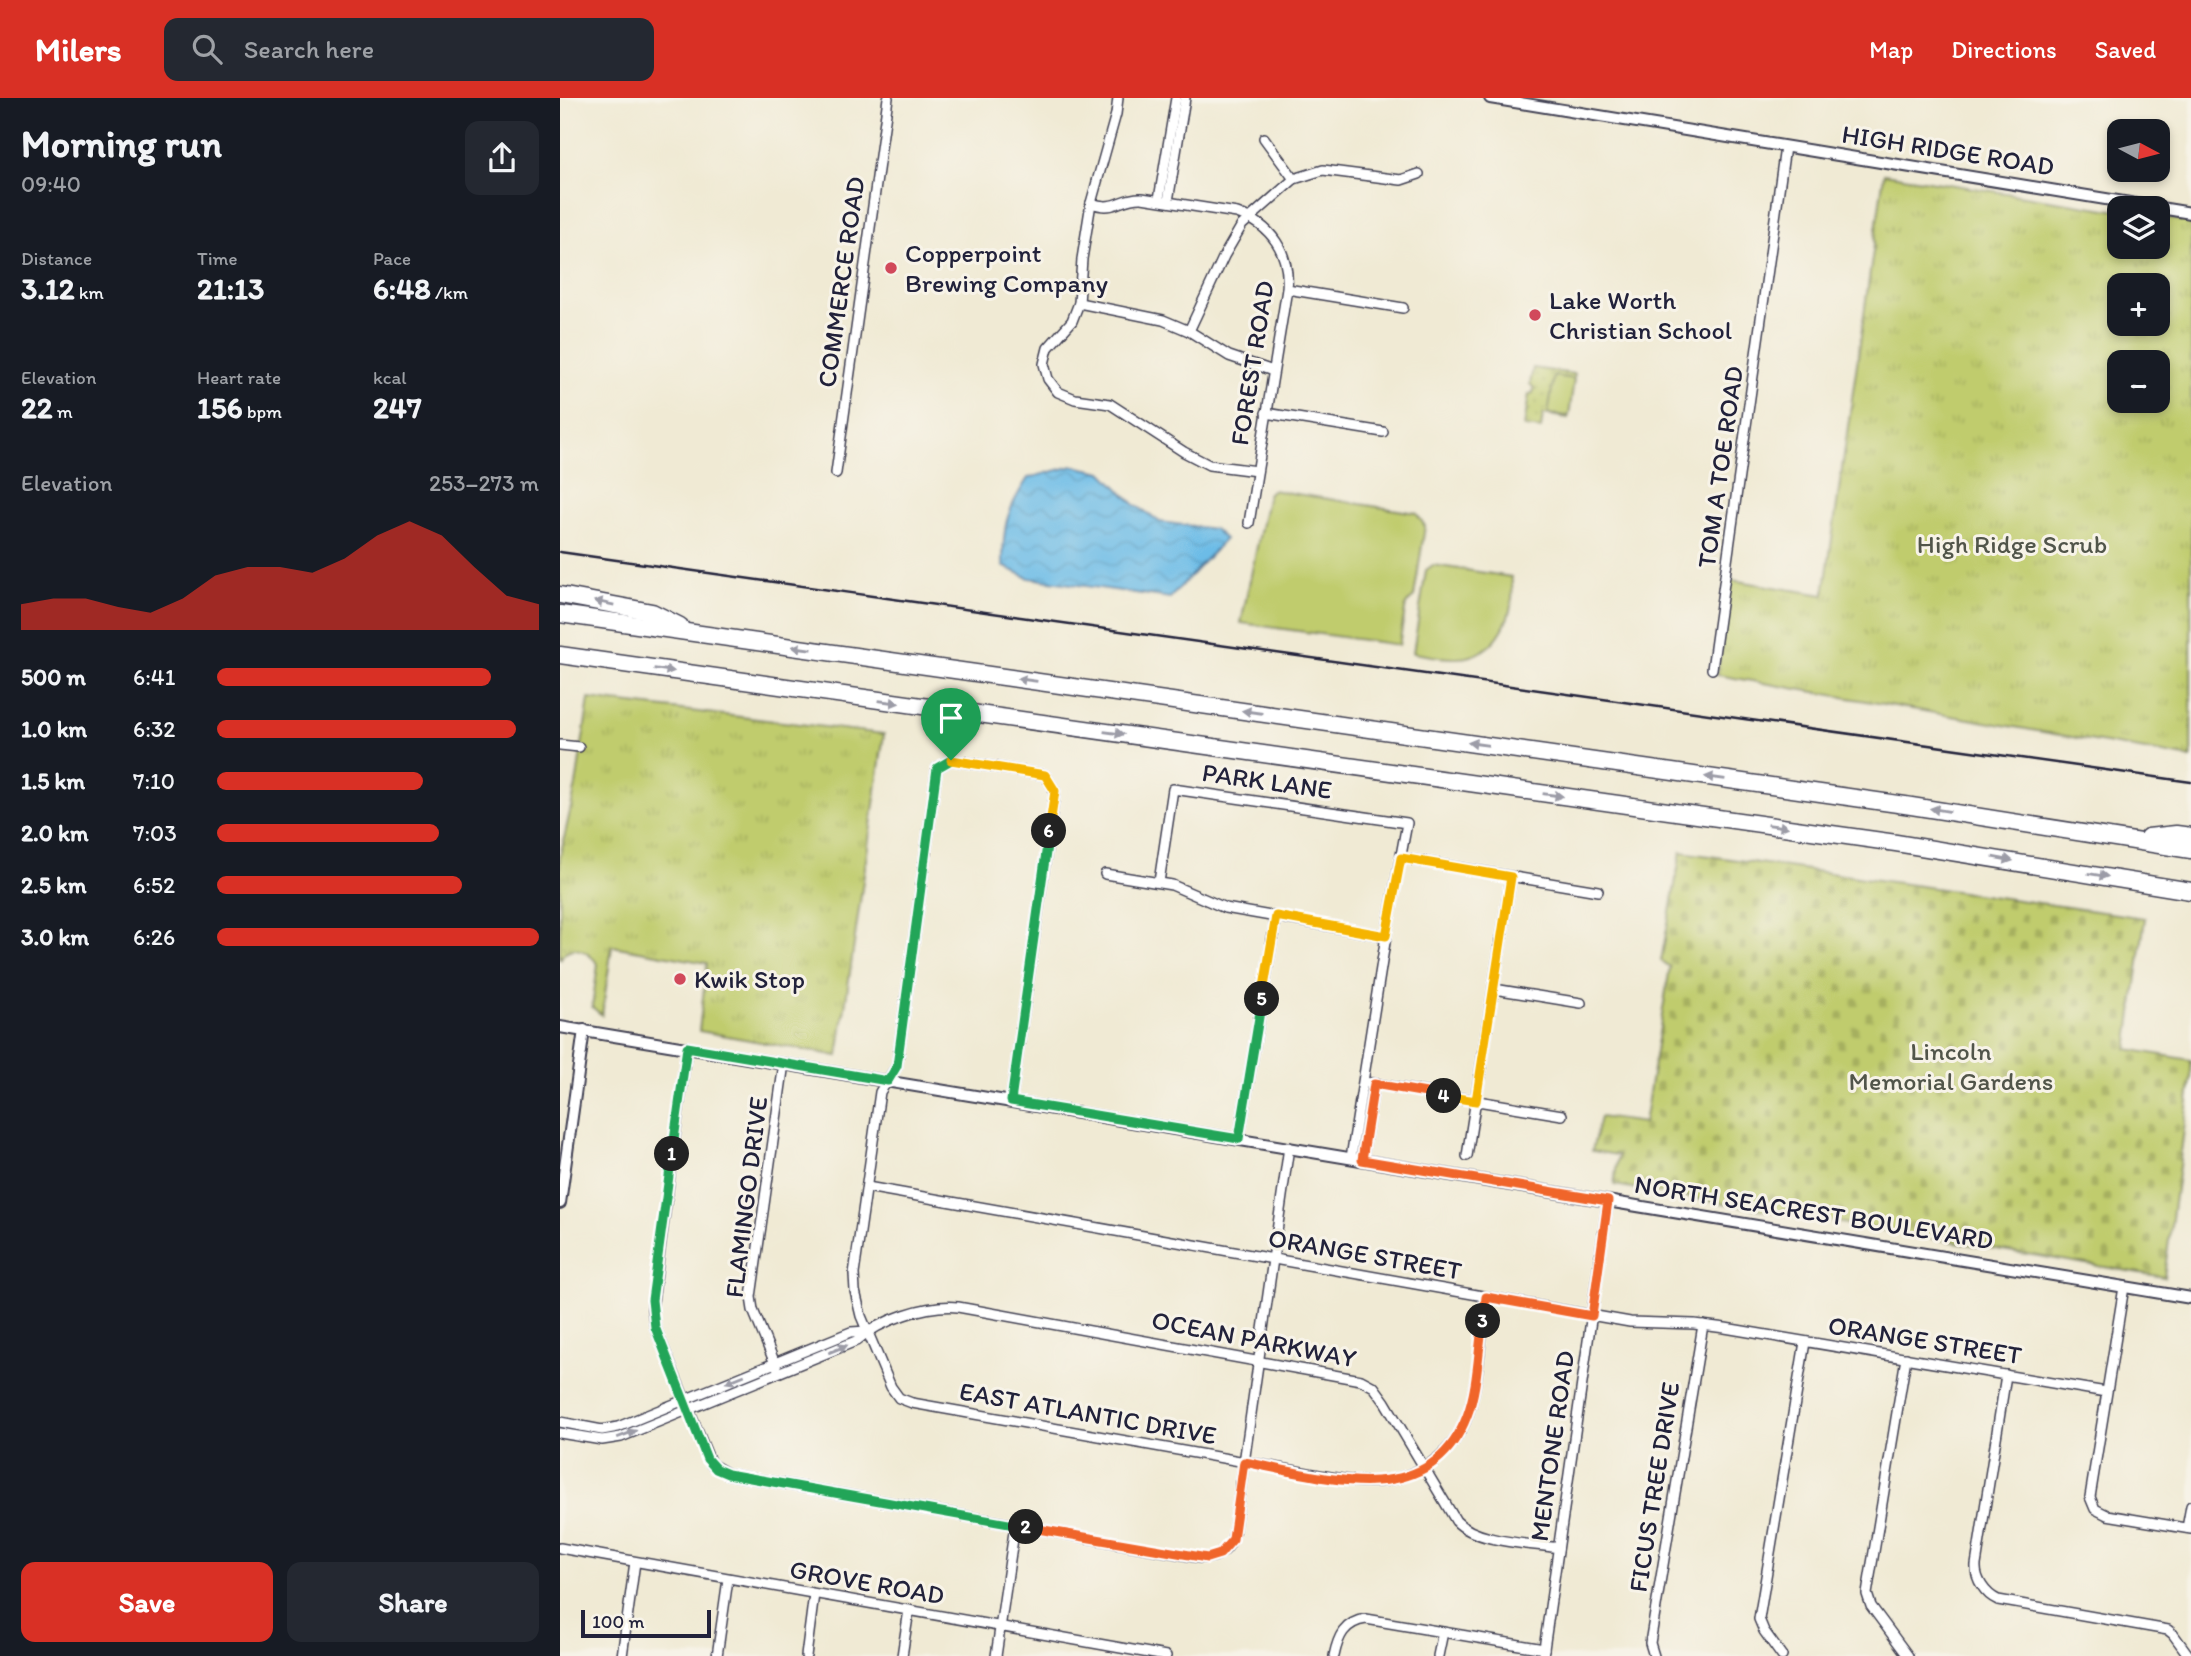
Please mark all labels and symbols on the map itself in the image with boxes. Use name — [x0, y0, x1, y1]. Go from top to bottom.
street label: HIGH RIDGE ROAD — [1840, 117, 2056, 183]
north arrow — [2107, 119, 2170, 182]
street label: COMMERCE ROAD — [810, 174, 872, 390]
place label: Copperpoint Brewing Company — [905, 237, 1108, 299]
marker: Copperpoint Brewing Company — [883, 260, 899, 276]
street label: FOREST ROAD — [1223, 278, 1281, 448]
place label: Lake Worth Christian School — [1549, 284, 1732, 346]
marker: Lake Worth Christian School — [1527, 307, 1543, 323]
street label: TOM A TOE ROAD — [1690, 364, 1750, 570]
park label: High Ridge Scrub — [1917, 528, 2107, 560]
one-way arrow — [593, 598, 615, 609]
one-way arrow — [791, 642, 813, 653]
one-way arrow — [653, 665, 675, 676]
one-way arrow — [1016, 674, 1038, 685]
pin — [921, 688, 981, 760]
one-way arrow — [878, 696, 900, 707]
one-way arrow — [1241, 706, 1263, 717]
one-way arrow — [1104, 728, 1126, 739]
one-way arrow — [1466, 739, 1488, 750]
street label: PARK LANE — [1200, 756, 1334, 806]
one-way arrow — [1704, 772, 1726, 783]
one-way arrow — [1542, 789, 1564, 800]
one-way arrow — [1929, 804, 1951, 815]
pin: 6 — [1032, 814, 1066, 848]
one-way arrow — [1767, 821, 1789, 832]
one-way arrow — [1992, 854, 2014, 865]
one-way arrow — [2087, 870, 2109, 881]
place label: Kwik Stop — [694, 963, 805, 995]
marker: Kwik Stop — [672, 971, 688, 987]
pin: 5 — [1244, 982, 1280, 1016]
park label: Lincoln Memorial Gardens — [1849, 1035, 2053, 1097]
pin: 4 — [1426, 1079, 1462, 1114]
street label: FLAMINGO DRIVE — [718, 1094, 774, 1300]
pin: 1 — [654, 1136, 690, 1172]
street label: NORTH SEACREST BOULEVARD — [1632, 1168, 1996, 1256]
street label: ORANGE STREET — [1266, 1221, 1465, 1287]
street label: OCEAN PARKWAY — [1149, 1303, 1359, 1375]
pin: 3 — [1466, 1304, 1500, 1338]
street label: ORANGE STREET — [1826, 1309, 2025, 1371]
one-way arrow — [827, 1343, 848, 1354]
street label: MENTONE ROAD — [1523, 1349, 1581, 1543]
one-way arrow — [724, 1374, 745, 1385]
street label: EAST ATLANTIC DRIVE — [957, 1375, 1219, 1451]
street label: FICUS TREE DRIVE — [1622, 1380, 1686, 1594]
one-way arrow — [616, 1429, 637, 1440]
pin: 2 — [1008, 1510, 1044, 1544]
street label: GROVE ROAD — [787, 1553, 947, 1611]
scale bar — [581, 1607, 710, 1639]

